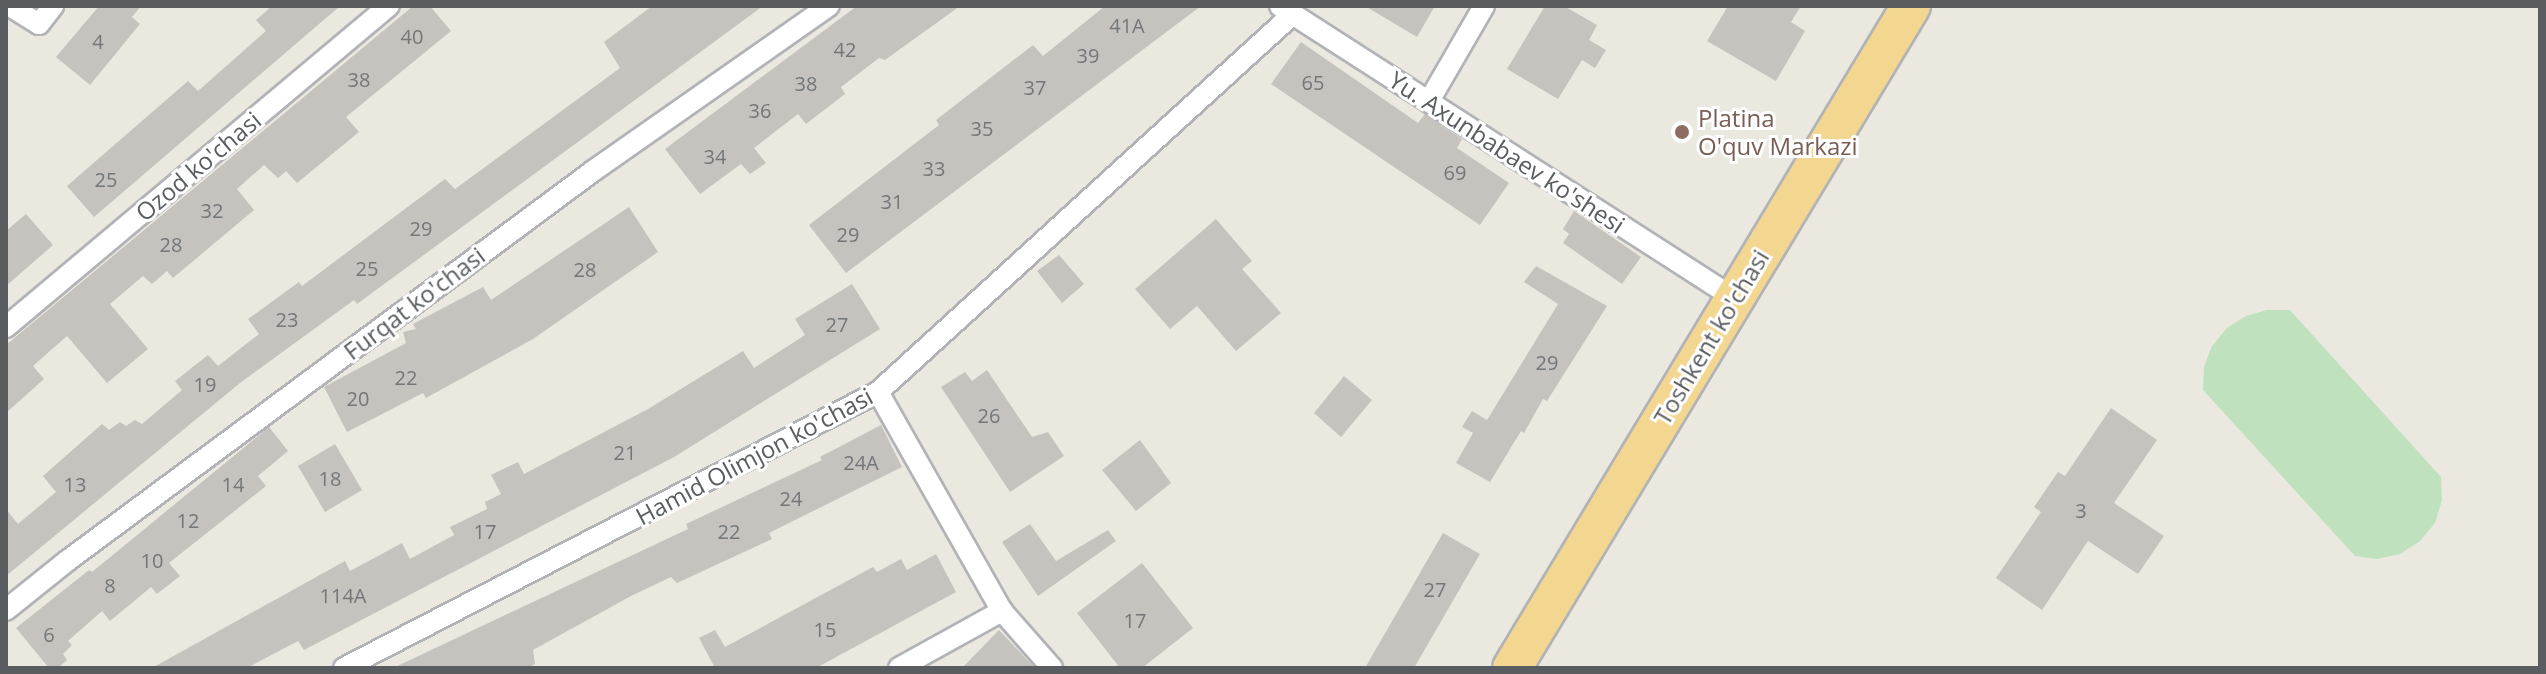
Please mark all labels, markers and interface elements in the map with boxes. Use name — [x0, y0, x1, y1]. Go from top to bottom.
house number: 41A — [1109, 13, 1145, 37]
house number: 40 — [401, 24, 423, 48]
house number: 4 — [92, 29, 104, 53]
house number: 42 — [834, 37, 856, 61]
house number: 39 — [1077, 43, 1099, 67]
street label: Yu. Axunbabaev ko'shesi — [1384, 65, 1630, 239]
house number: 38 — [348, 67, 370, 91]
house number: 65 — [1302, 70, 1324, 94]
house number: 38 — [795, 71, 817, 95]
house number: 37 — [1024, 75, 1046, 99]
house number: 36 — [749, 98, 771, 122]
place label: Platina O'quv Markazi — [1698, 104, 1858, 160]
street label: Ozod ko'chasi — [130, 105, 266, 227]
house number: 35 — [971, 116, 993, 140]
marker: Platina O'quv Markazi — [1673, 123, 1691, 141]
house number: 34 — [704, 144, 726, 168]
house number: 33 — [923, 156, 945, 180]
house number: 69 — [1444, 160, 1466, 184]
house number: 25 — [95, 167, 117, 191]
house number: 31 — [881, 189, 903, 213]
house number: 32 — [201, 198, 223, 222]
house number: 29 — [410, 216, 432, 240]
house number: 29 — [837, 222, 859, 246]
house number: 28 — [160, 232, 182, 256]
street label: Furqat ko'chasi — [338, 241, 490, 365]
street label: Toshkent ko'chasi — [1647, 244, 1775, 430]
house number: 25 — [356, 256, 378, 280]
house number: 28 — [574, 257, 596, 281]
house number: 23 — [276, 307, 298, 331]
house number: 27 — [826, 312, 848, 336]
house number: 29 — [1536, 350, 1558, 374]
house number: 22 — [395, 365, 417, 389]
house number: 19 — [194, 372, 216, 396]
street label: Hamid Olimjon ko'chasi — [631, 381, 877, 531]
house number: 20 — [347, 386, 369, 410]
house number: 26 — [978, 403, 1000, 427]
house number: 21 — [614, 440, 636, 464]
house number: 24A — [843, 450, 879, 474]
house number: 18 — [319, 466, 341, 490]
house number: 13 — [64, 472, 86, 496]
house number: 14 — [222, 472, 244, 496]
house number: 24 — [780, 486, 802, 510]
house number: 3 — [2075, 498, 2087, 522]
house number: 12 — [177, 508, 199, 532]
house number: 17 — [474, 519, 496, 543]
house number: 22 — [718, 519, 740, 543]
house number: 10 — [141, 548, 163, 572]
house number: 8 — [104, 573, 116, 597]
house number: 27 — [1424, 577, 1446, 601]
house number: 114A — [320, 583, 366, 607]
house number: 17 — [1124, 608, 1146, 632]
house number: 15 — [814, 617, 836, 641]
house number: 6 — [43, 622, 55, 646]

